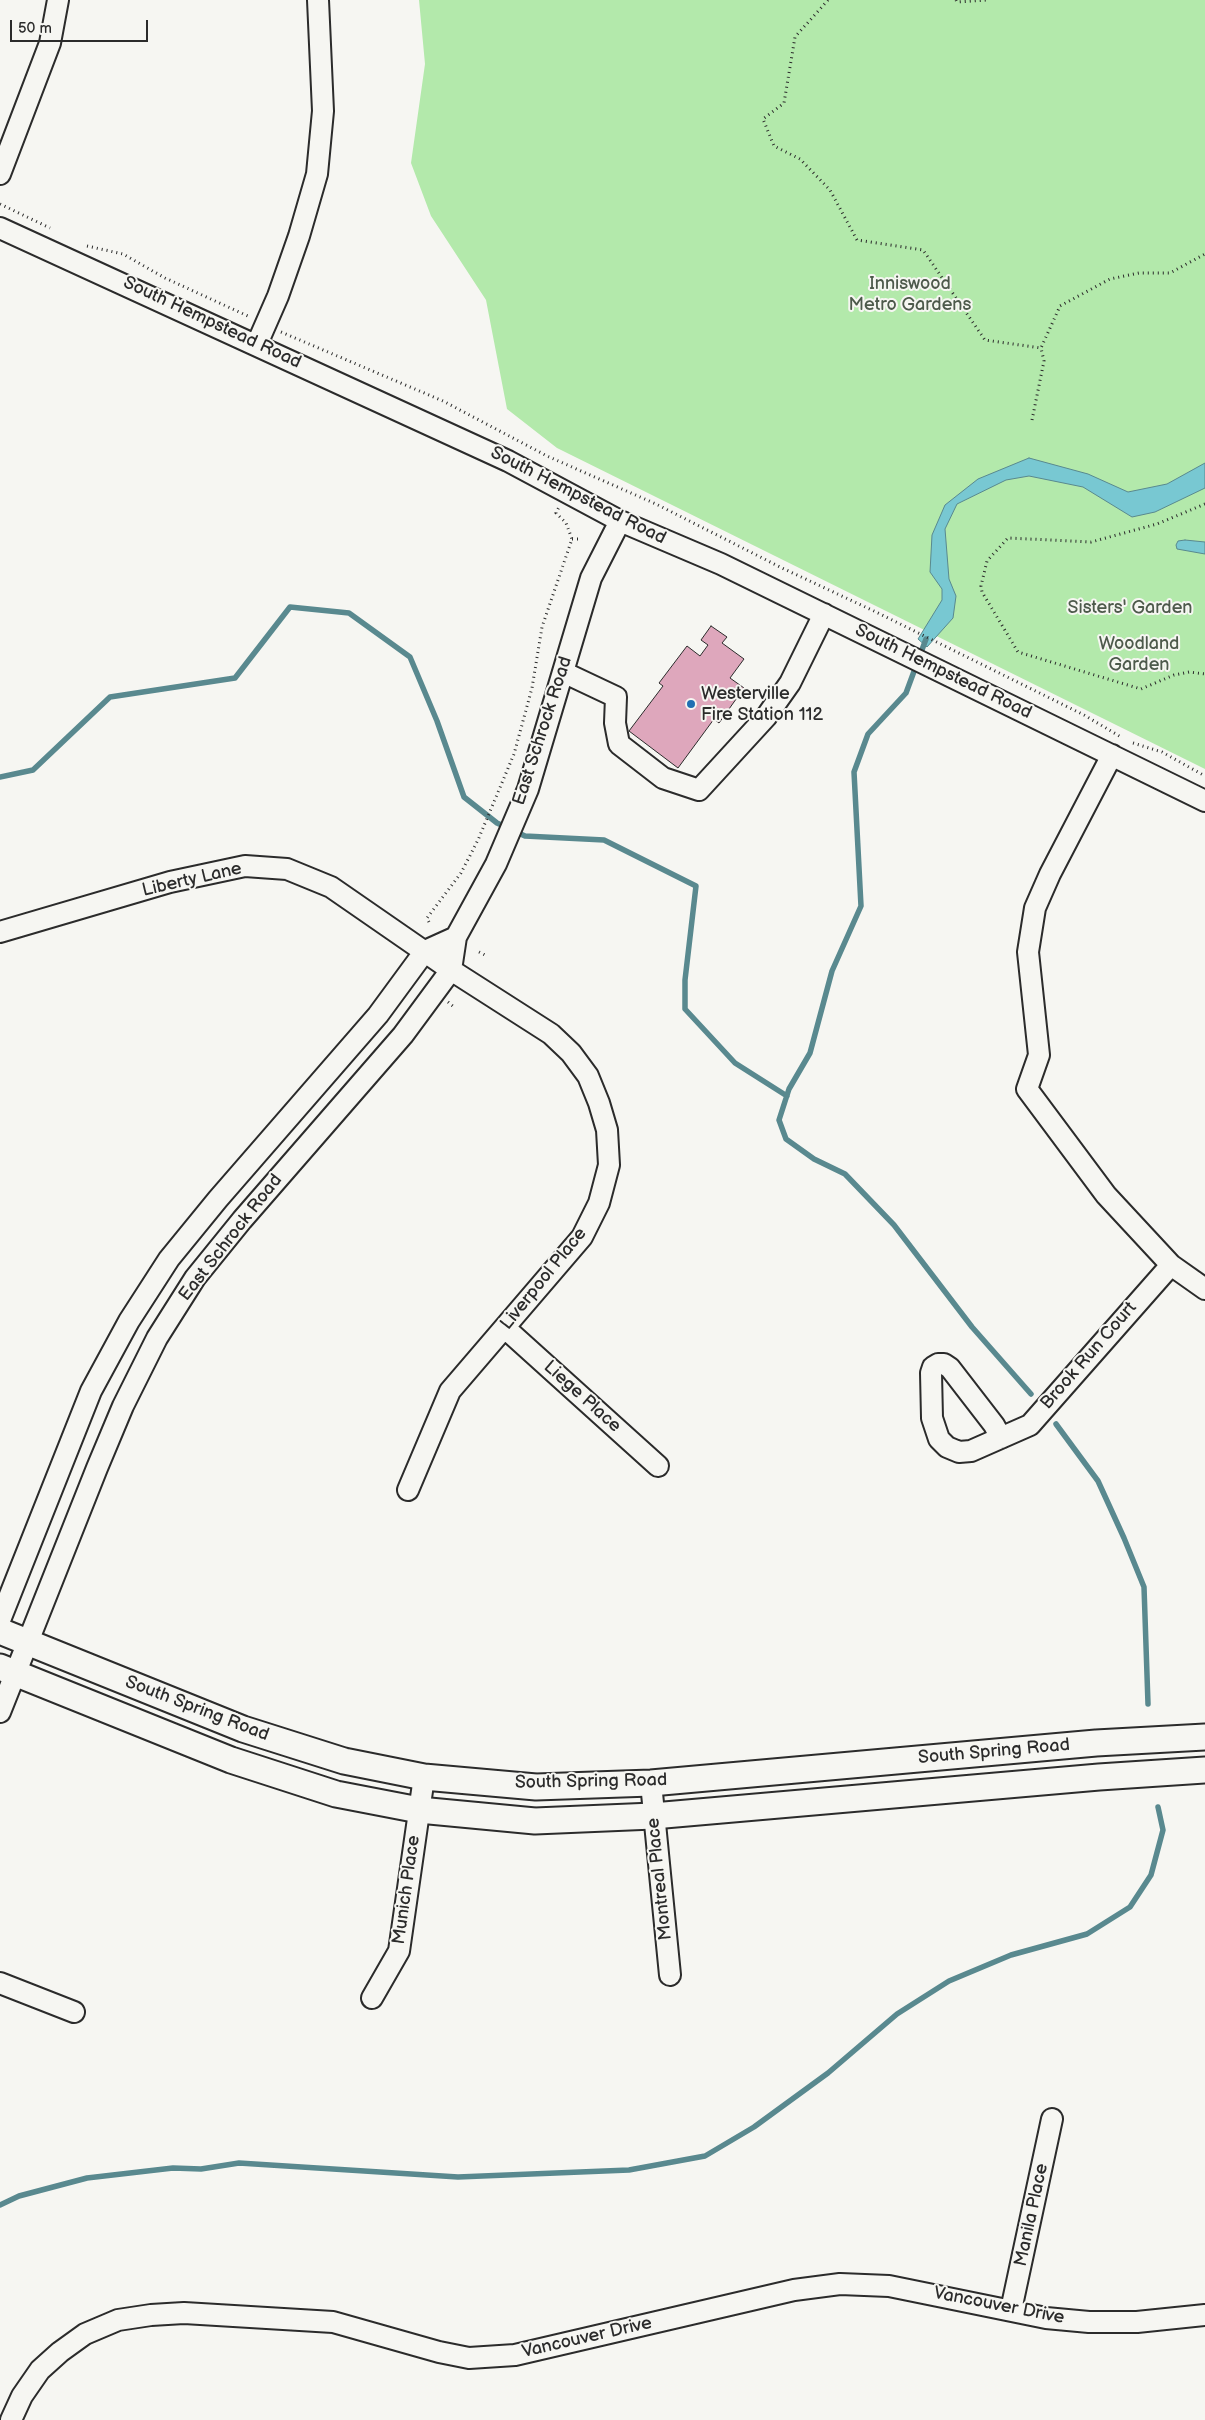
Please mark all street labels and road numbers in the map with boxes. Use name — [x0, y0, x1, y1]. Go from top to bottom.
street label: South Hempstead Road — [120, 272, 304, 374]
street label: South Hempstead Road — [487, 442, 669, 550]
street label: South Hempstead Road — [851, 620, 1035, 724]
street label: East Schrock Road — [509, 654, 577, 808]
street label: Liberty Lane — [140, 858, 244, 902]
street label: East Schrock Road — [175, 1170, 287, 1306]
street label: Liverpool Place — [496, 1224, 592, 1334]
street label: Brook Run Court — [1036, 1298, 1142, 1414]
street label: Liege Place — [539, 1357, 625, 1437]
street label: South Spring Road — [122, 1672, 272, 1746]
street label: South Spring Road — [917, 1735, 1071, 1769]
street label: South Spring Road — [515, 1770, 667, 1794]
street label: Montreal Place — [643, 1817, 677, 1941]
street label: Munich Place — [389, 1834, 425, 1946]
street label: Manila Place — [1011, 2162, 1053, 2268]
street label: Vancouver Drive — [932, 2283, 1066, 2329]
street label: Vancouver Drive — [520, 2313, 654, 2363]

